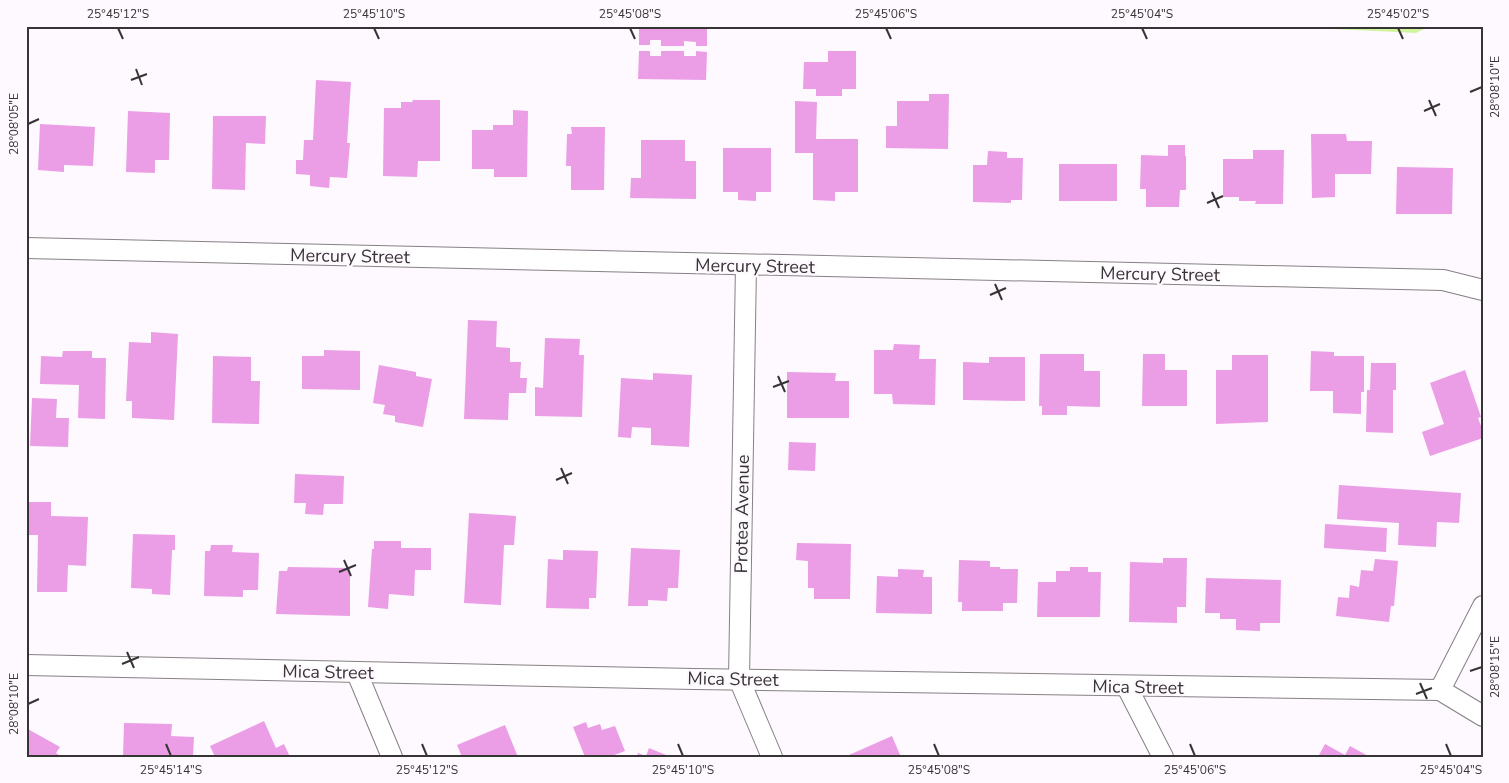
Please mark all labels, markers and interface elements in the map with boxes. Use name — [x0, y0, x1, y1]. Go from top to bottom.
text: 25°45'12"S — [87, 6, 149, 22]
text: 25°45'10"S — [343, 6, 405, 22]
text: 25°45'08"S — [599, 6, 661, 22]
text: 25°45'06"S — [855, 6, 917, 22]
text: 25°45'04"S — [1111, 6, 1173, 22]
text: 25°45'02"S — [1367, 6, 1429, 22]
text: 28°08'10"E — [1487, 56, 1503, 118]
text: 28°08'05"E — [6, 93, 22, 155]
street label: Mercury Street — [290, 243, 411, 269]
street label: Mercury Street — [695, 253, 816, 279]
street label: Mercury Street — [1100, 261, 1221, 287]
street label: Protea Avenue — [729, 454, 755, 574]
text: 28°08'15"E — [1487, 636, 1503, 698]
street label: Mica Street — [282, 659, 374, 685]
street label: Mica Street — [687, 666, 779, 692]
text: 28°08'10"E — [6, 673, 22, 735]
street label: Mica Street — [1092, 674, 1184, 700]
text: 25°45'14"S — [140, 762, 202, 778]
text: 25°45'12"S — [396, 762, 458, 778]
text: 25°45'10"S — [652, 762, 714, 778]
text: 25°45'08"S — [908, 762, 970, 778]
text: 25°45'06"S — [1164, 762, 1226, 778]
text: 25°45'04"S — [1420, 762, 1482, 778]

